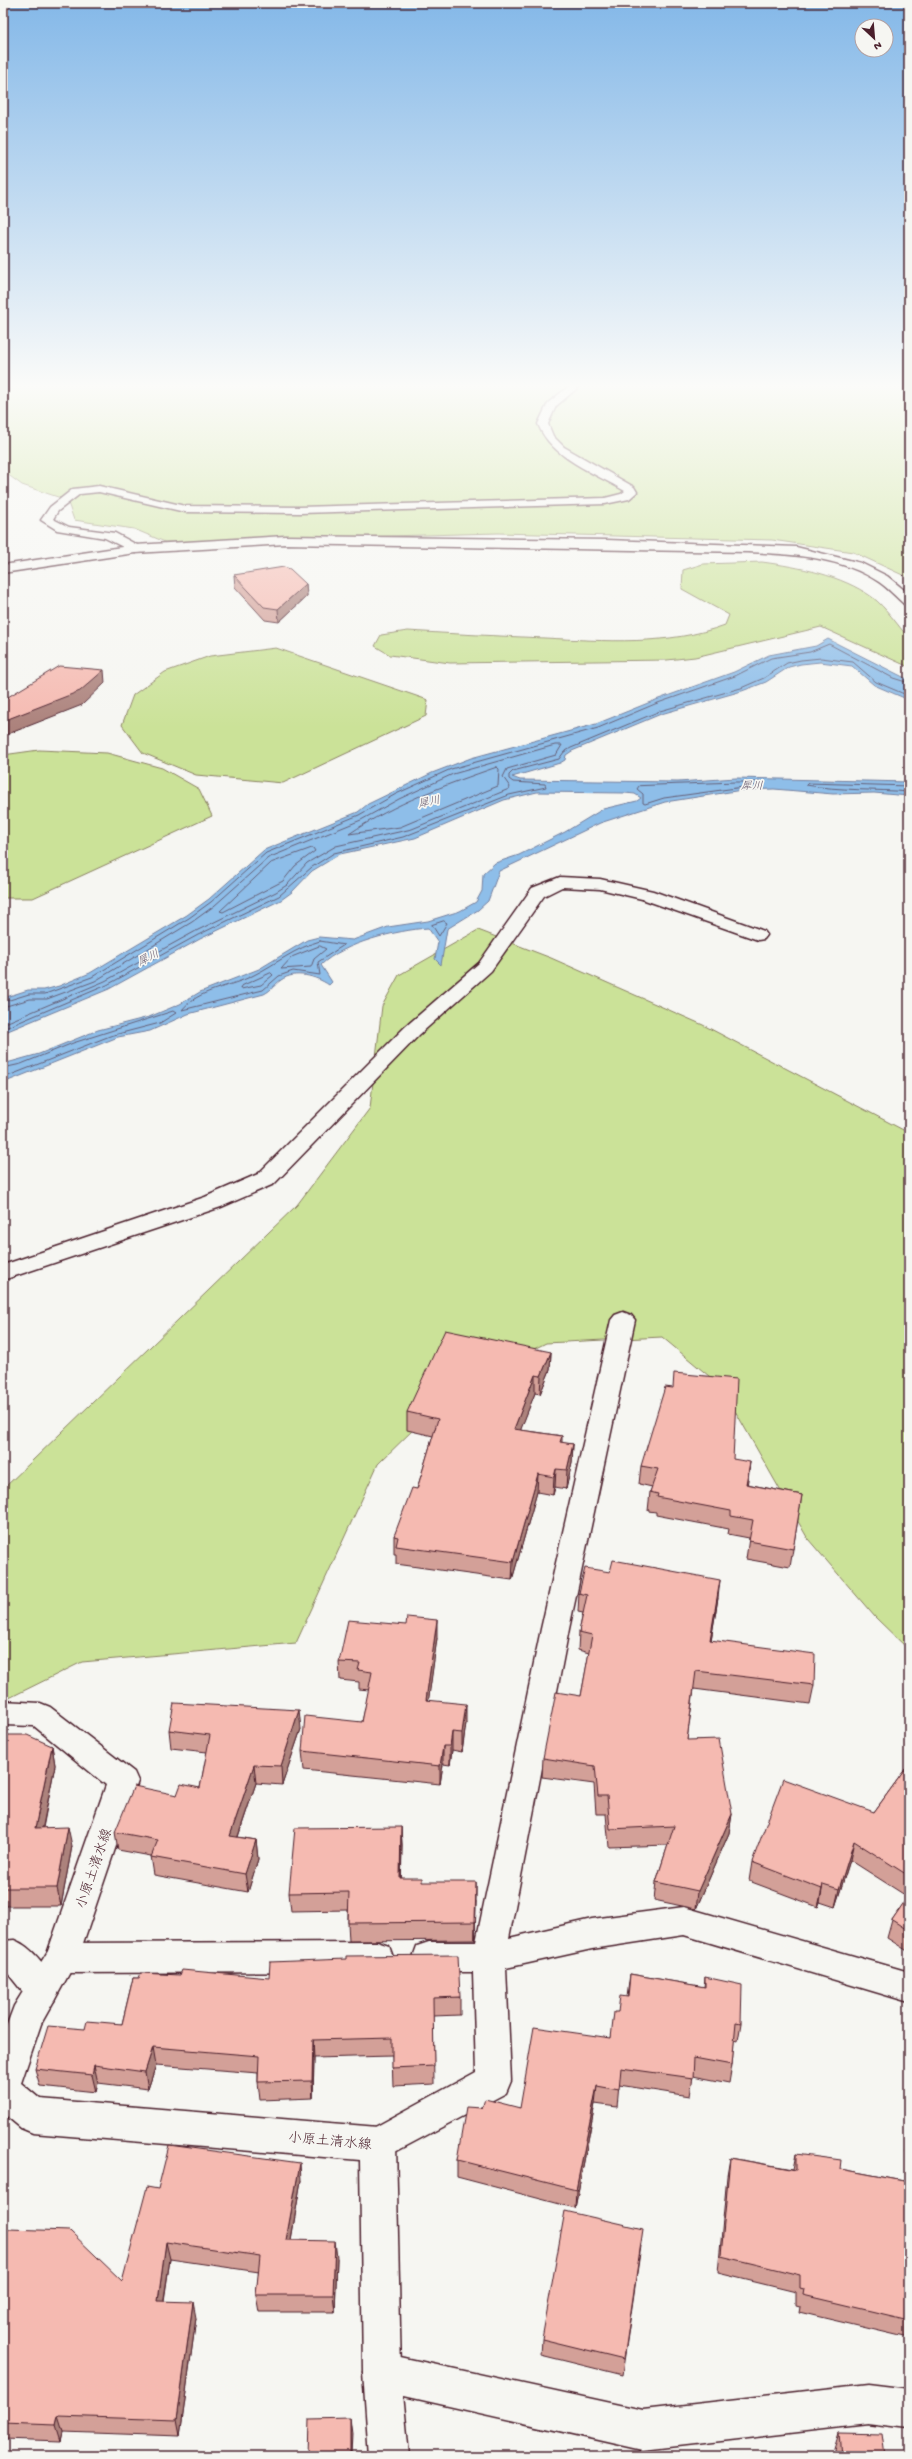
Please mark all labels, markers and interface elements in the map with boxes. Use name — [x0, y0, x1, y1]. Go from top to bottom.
north arrow — [854, 18, 894, 58]
text: N — [872, 38, 883, 52]
water label: 犀川 — [741, 780, 763, 793]
water label: 犀川 — [417, 794, 441, 811]
water label: 犀川 — [136, 948, 161, 969]
street label: 小原土清水線 — [74, 1826, 117, 1911]
street label: 小原土清水線 — [287, 2130, 372, 2155]

